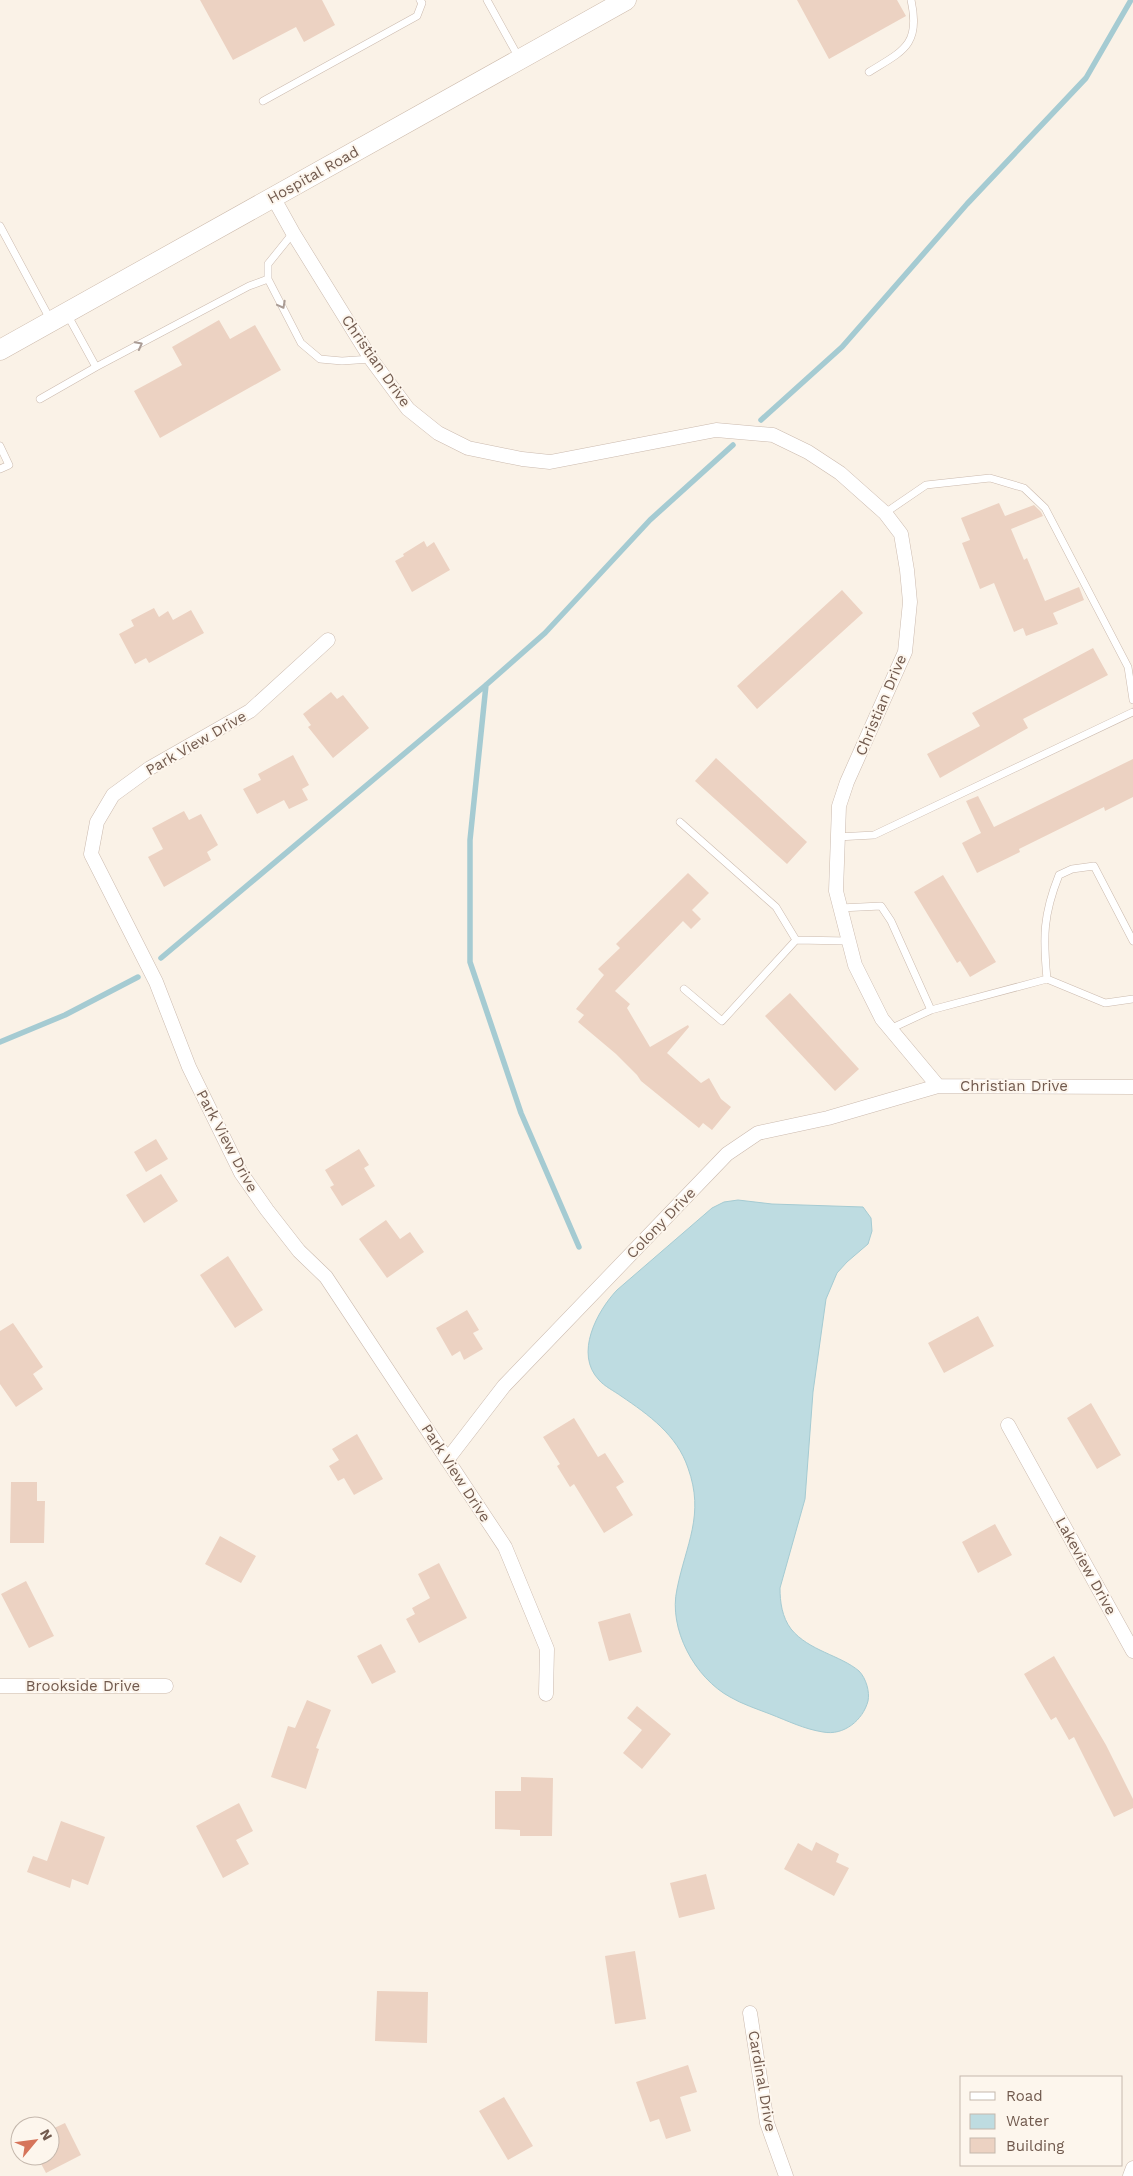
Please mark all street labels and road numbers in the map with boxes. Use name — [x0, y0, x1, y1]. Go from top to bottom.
street label: Hospital Road — [264, 142, 362, 208]
street label: Christian Drive — [338, 312, 414, 410]
street label: Christian Drive — [852, 652, 910, 758]
street label: Park View Drive — [142, 707, 250, 779]
street label: Christian Drive — [960, 1077, 1068, 1095]
street label: Park View Drive — [192, 1087, 262, 1195]
street label: Colony Drive — [623, 1184, 699, 1262]
street label: Park View Drive — [418, 1421, 494, 1525]
street label: Lakeview Drive — [1052, 1514, 1120, 1618]
street label: Brookside Drive — [26, 1677, 140, 1695]
street label: Cardinal Drive — [744, 2029, 780, 2133]

